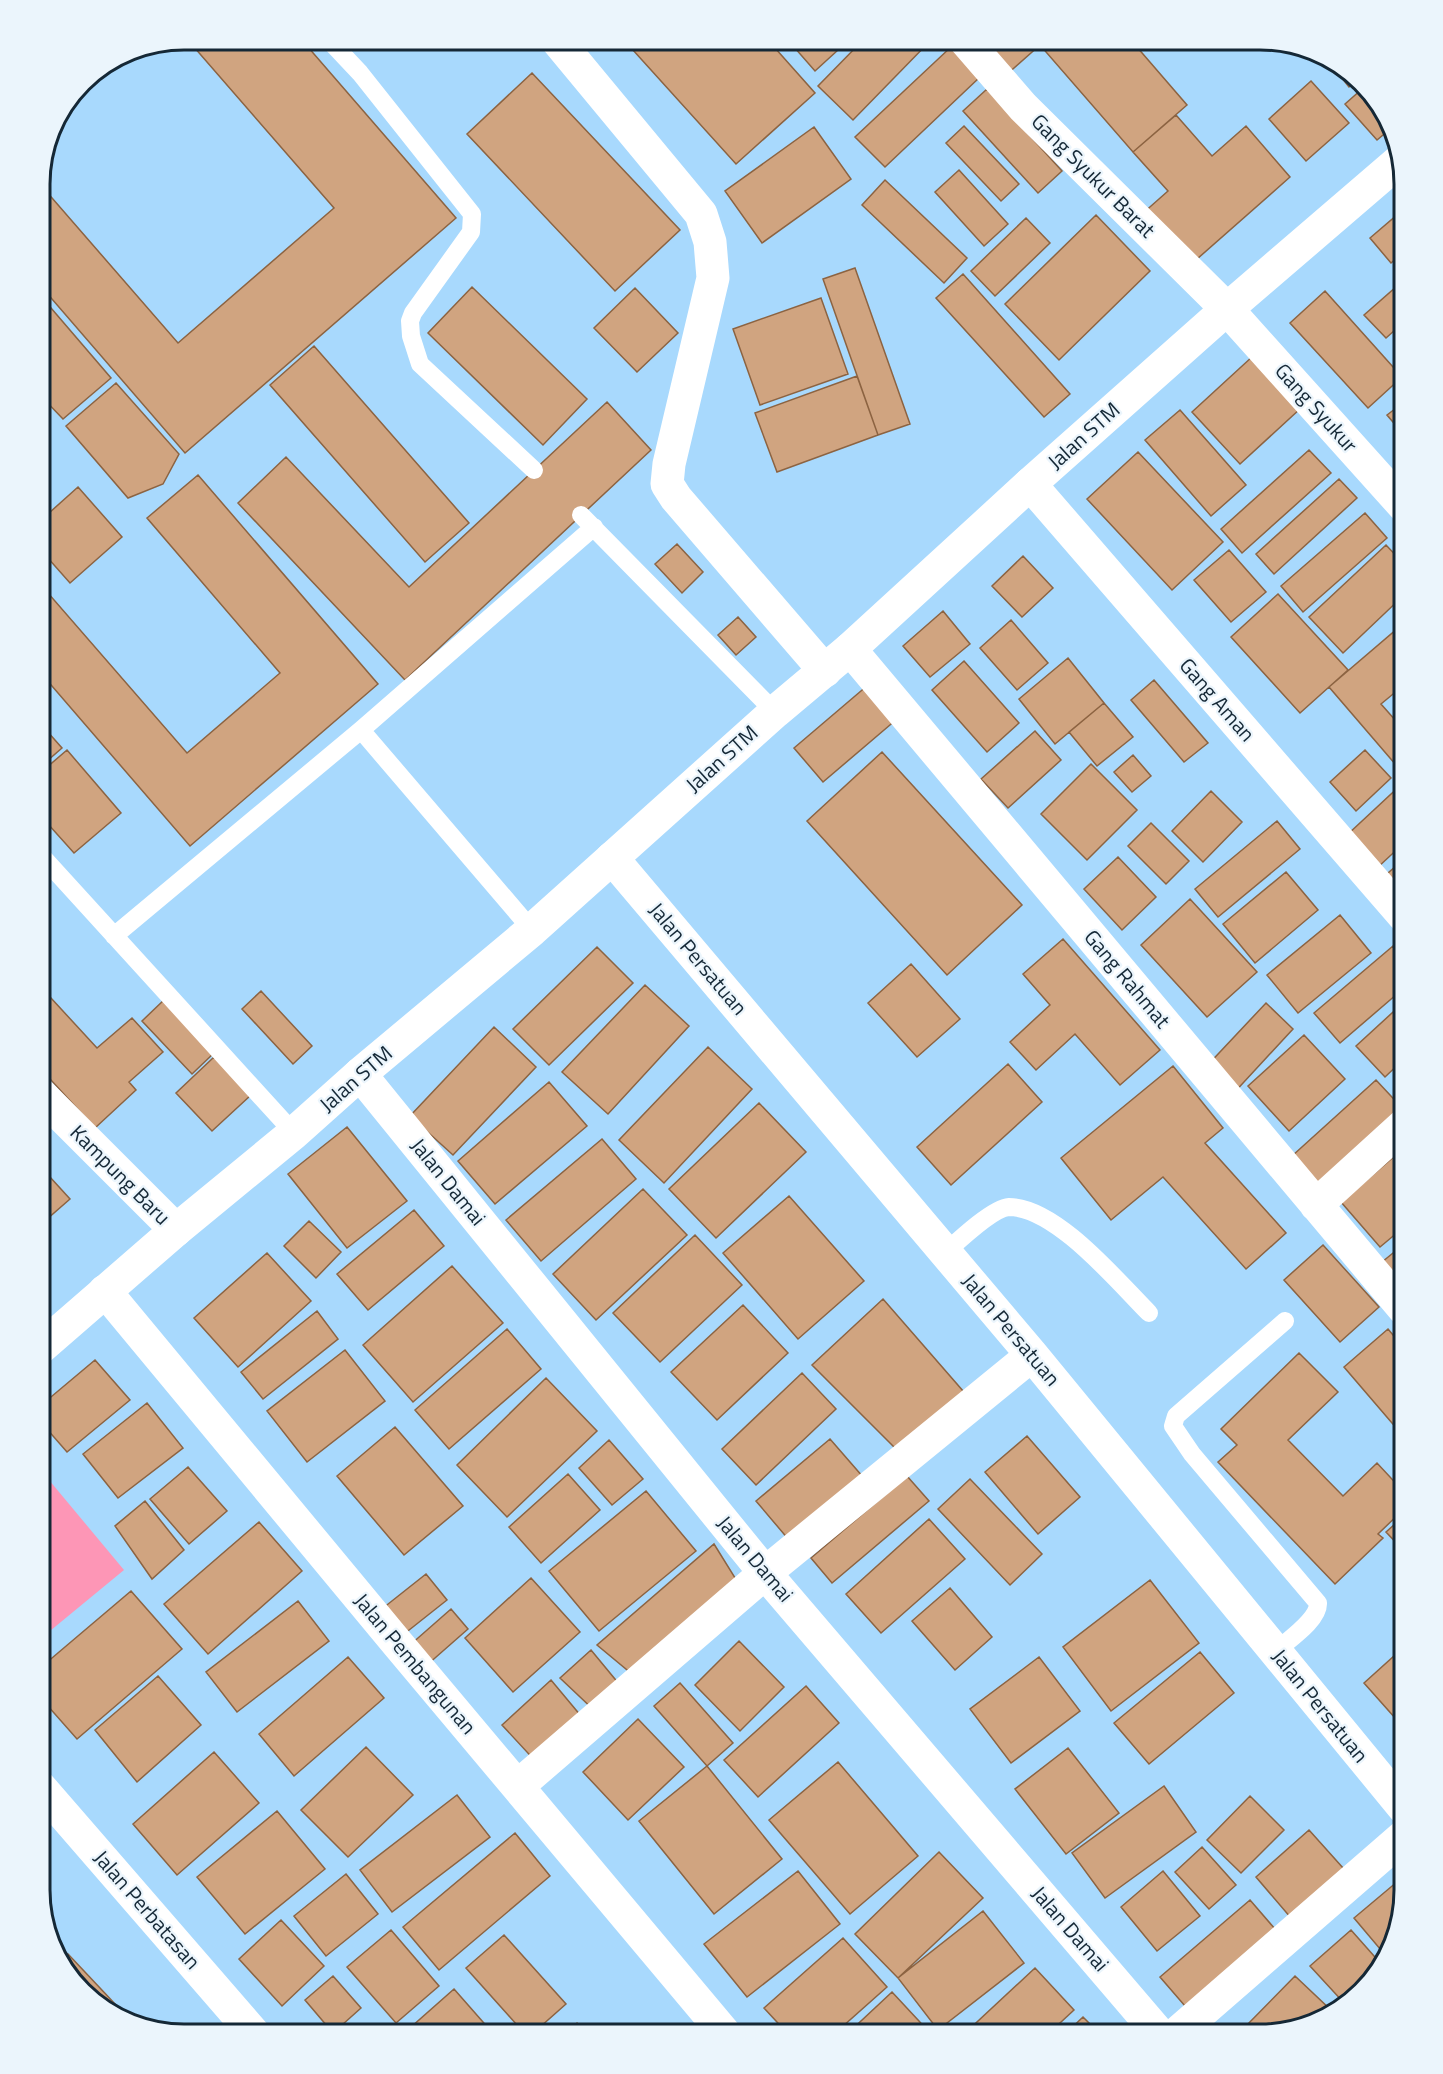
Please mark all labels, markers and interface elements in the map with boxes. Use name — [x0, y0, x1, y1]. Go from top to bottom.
street label: Gang Syukur Barat — [1024, 106, 1164, 245]
street label: Gang Syukur — [1268, 355, 1366, 459]
street label: Jalan STM — [1040, 394, 1127, 477]
street label: Gang Aman — [1172, 650, 1263, 748]
street label: Jalan STM — [678, 717, 765, 800]
street label: Jalan Persatuan — [642, 895, 756, 1022]
street label: Gang Rahmat — [1077, 922, 1179, 1035]
street label: Jalan STM — [312, 1037, 399, 1119]
street label: Kampung Baru — [63, 1117, 178, 1232]
street label: Jalan Damai — [403, 1131, 494, 1232]
street label: Jalan Persatuan — [955, 1266, 1069, 1393]
street label: Jalan Damai — [710, 1508, 802, 1609]
street label: Jalan Pembangunan — [347, 1586, 485, 1741]
street label: Jalan Persatuan — [1265, 1641, 1377, 1769]
street label: Jalan Perbatasan — [87, 1843, 209, 1976]
street label: Jalan Damai — [1024, 1878, 1117, 1978]

